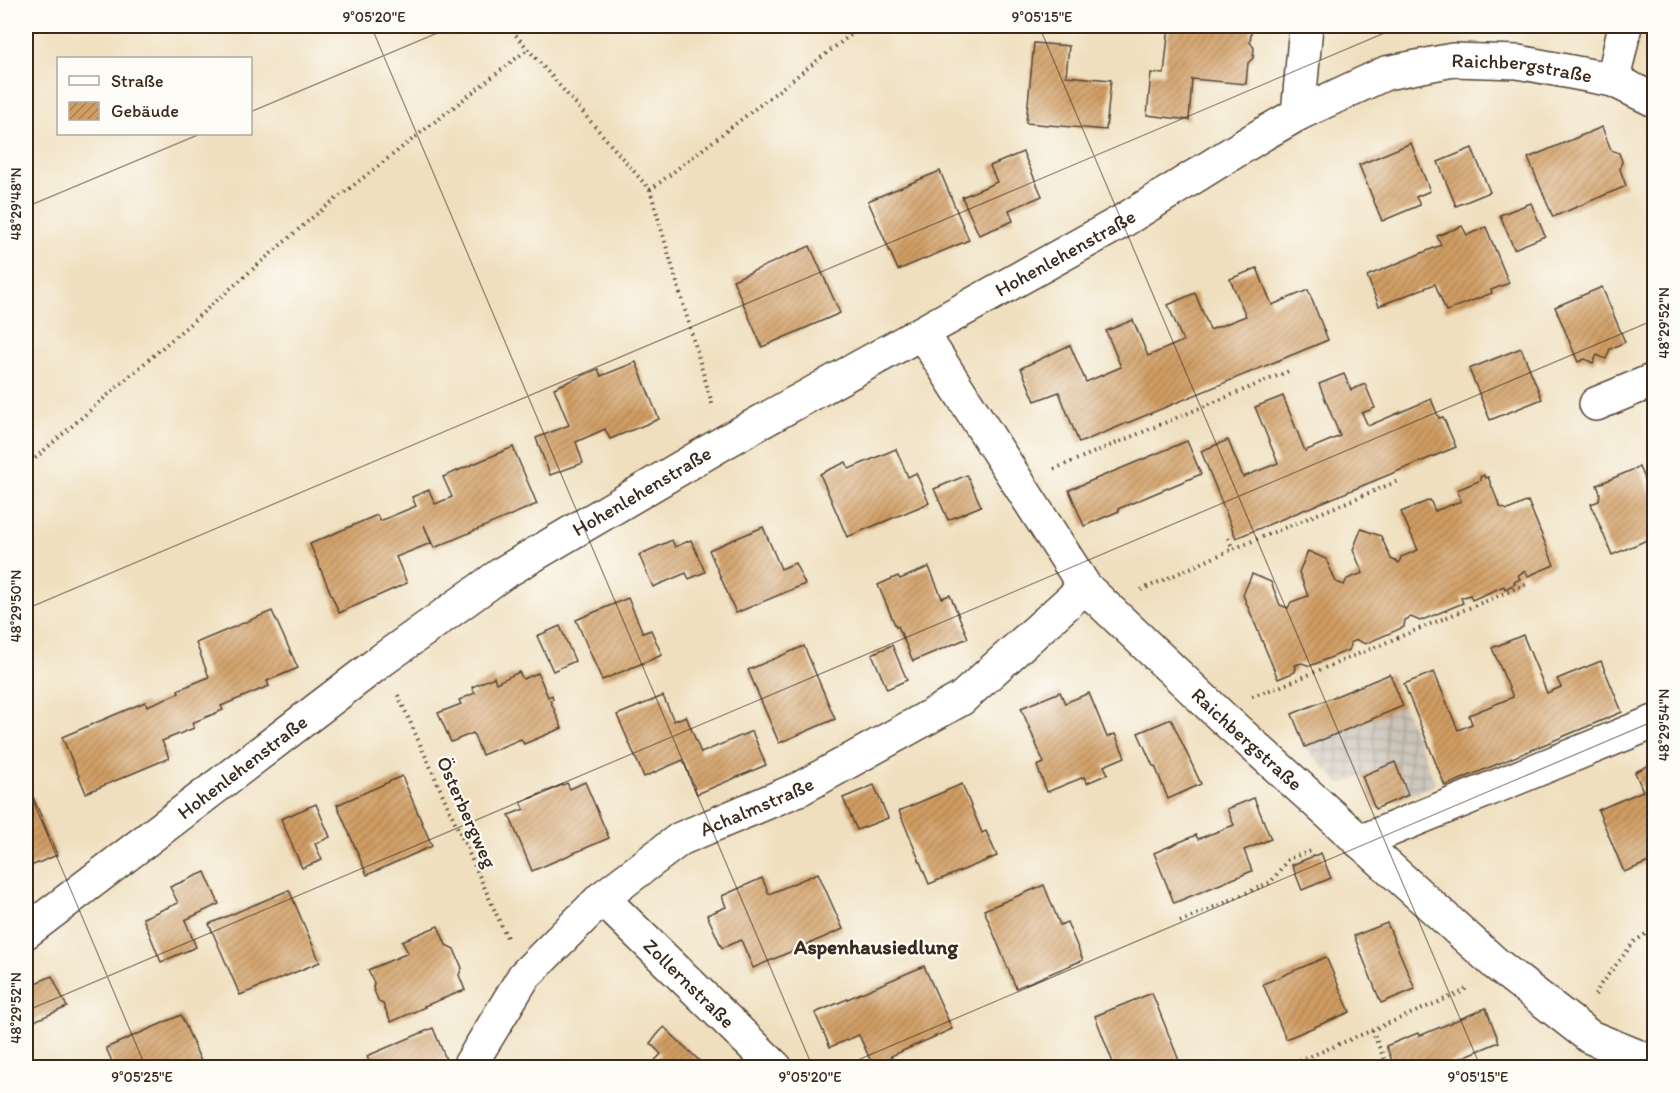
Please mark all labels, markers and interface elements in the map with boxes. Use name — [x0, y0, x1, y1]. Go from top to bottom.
text: 9°05'20"E — [342, 8, 406, 26]
text: 9°05'15"E — [1012, 8, 1072, 26]
street label: Raichbergstraße — [1451, 48, 1594, 88]
legend — [57, 57, 252, 135]
text: Straße — [111, 70, 164, 92]
text: Gebäude — [111, 100, 179, 122]
text: 48°29'48"N — [7, 167, 25, 241]
street label: Hohenlehenstraße — [991, 204, 1140, 302]
text: 48°29'52"N — [1655, 287, 1673, 359]
street label: Hohenlehenstraße — [568, 441, 715, 541]
text: 48°29'50"N — [7, 570, 25, 642]
street label: Raichbergstraße — [1187, 682, 1307, 796]
text: 48°29'54"N — [1655, 689, 1673, 761]
street label: Hohenlehenstraße — [172, 710, 312, 824]
street label: Österbergweg — [432, 753, 503, 872]
street label: Achalmstraße — [696, 771, 818, 841]
street label: Zollernstraße — [639, 933, 740, 1033]
district label: Aspenhausiedlung — [793, 934, 959, 960]
text: 48°29'52"N — [7, 972, 25, 1044]
text: 9°05'25"E — [111, 1068, 173, 1086]
text: 9°05'20"E — [778, 1068, 842, 1086]
text: 9°05'15"E — [1448, 1068, 1508, 1086]

